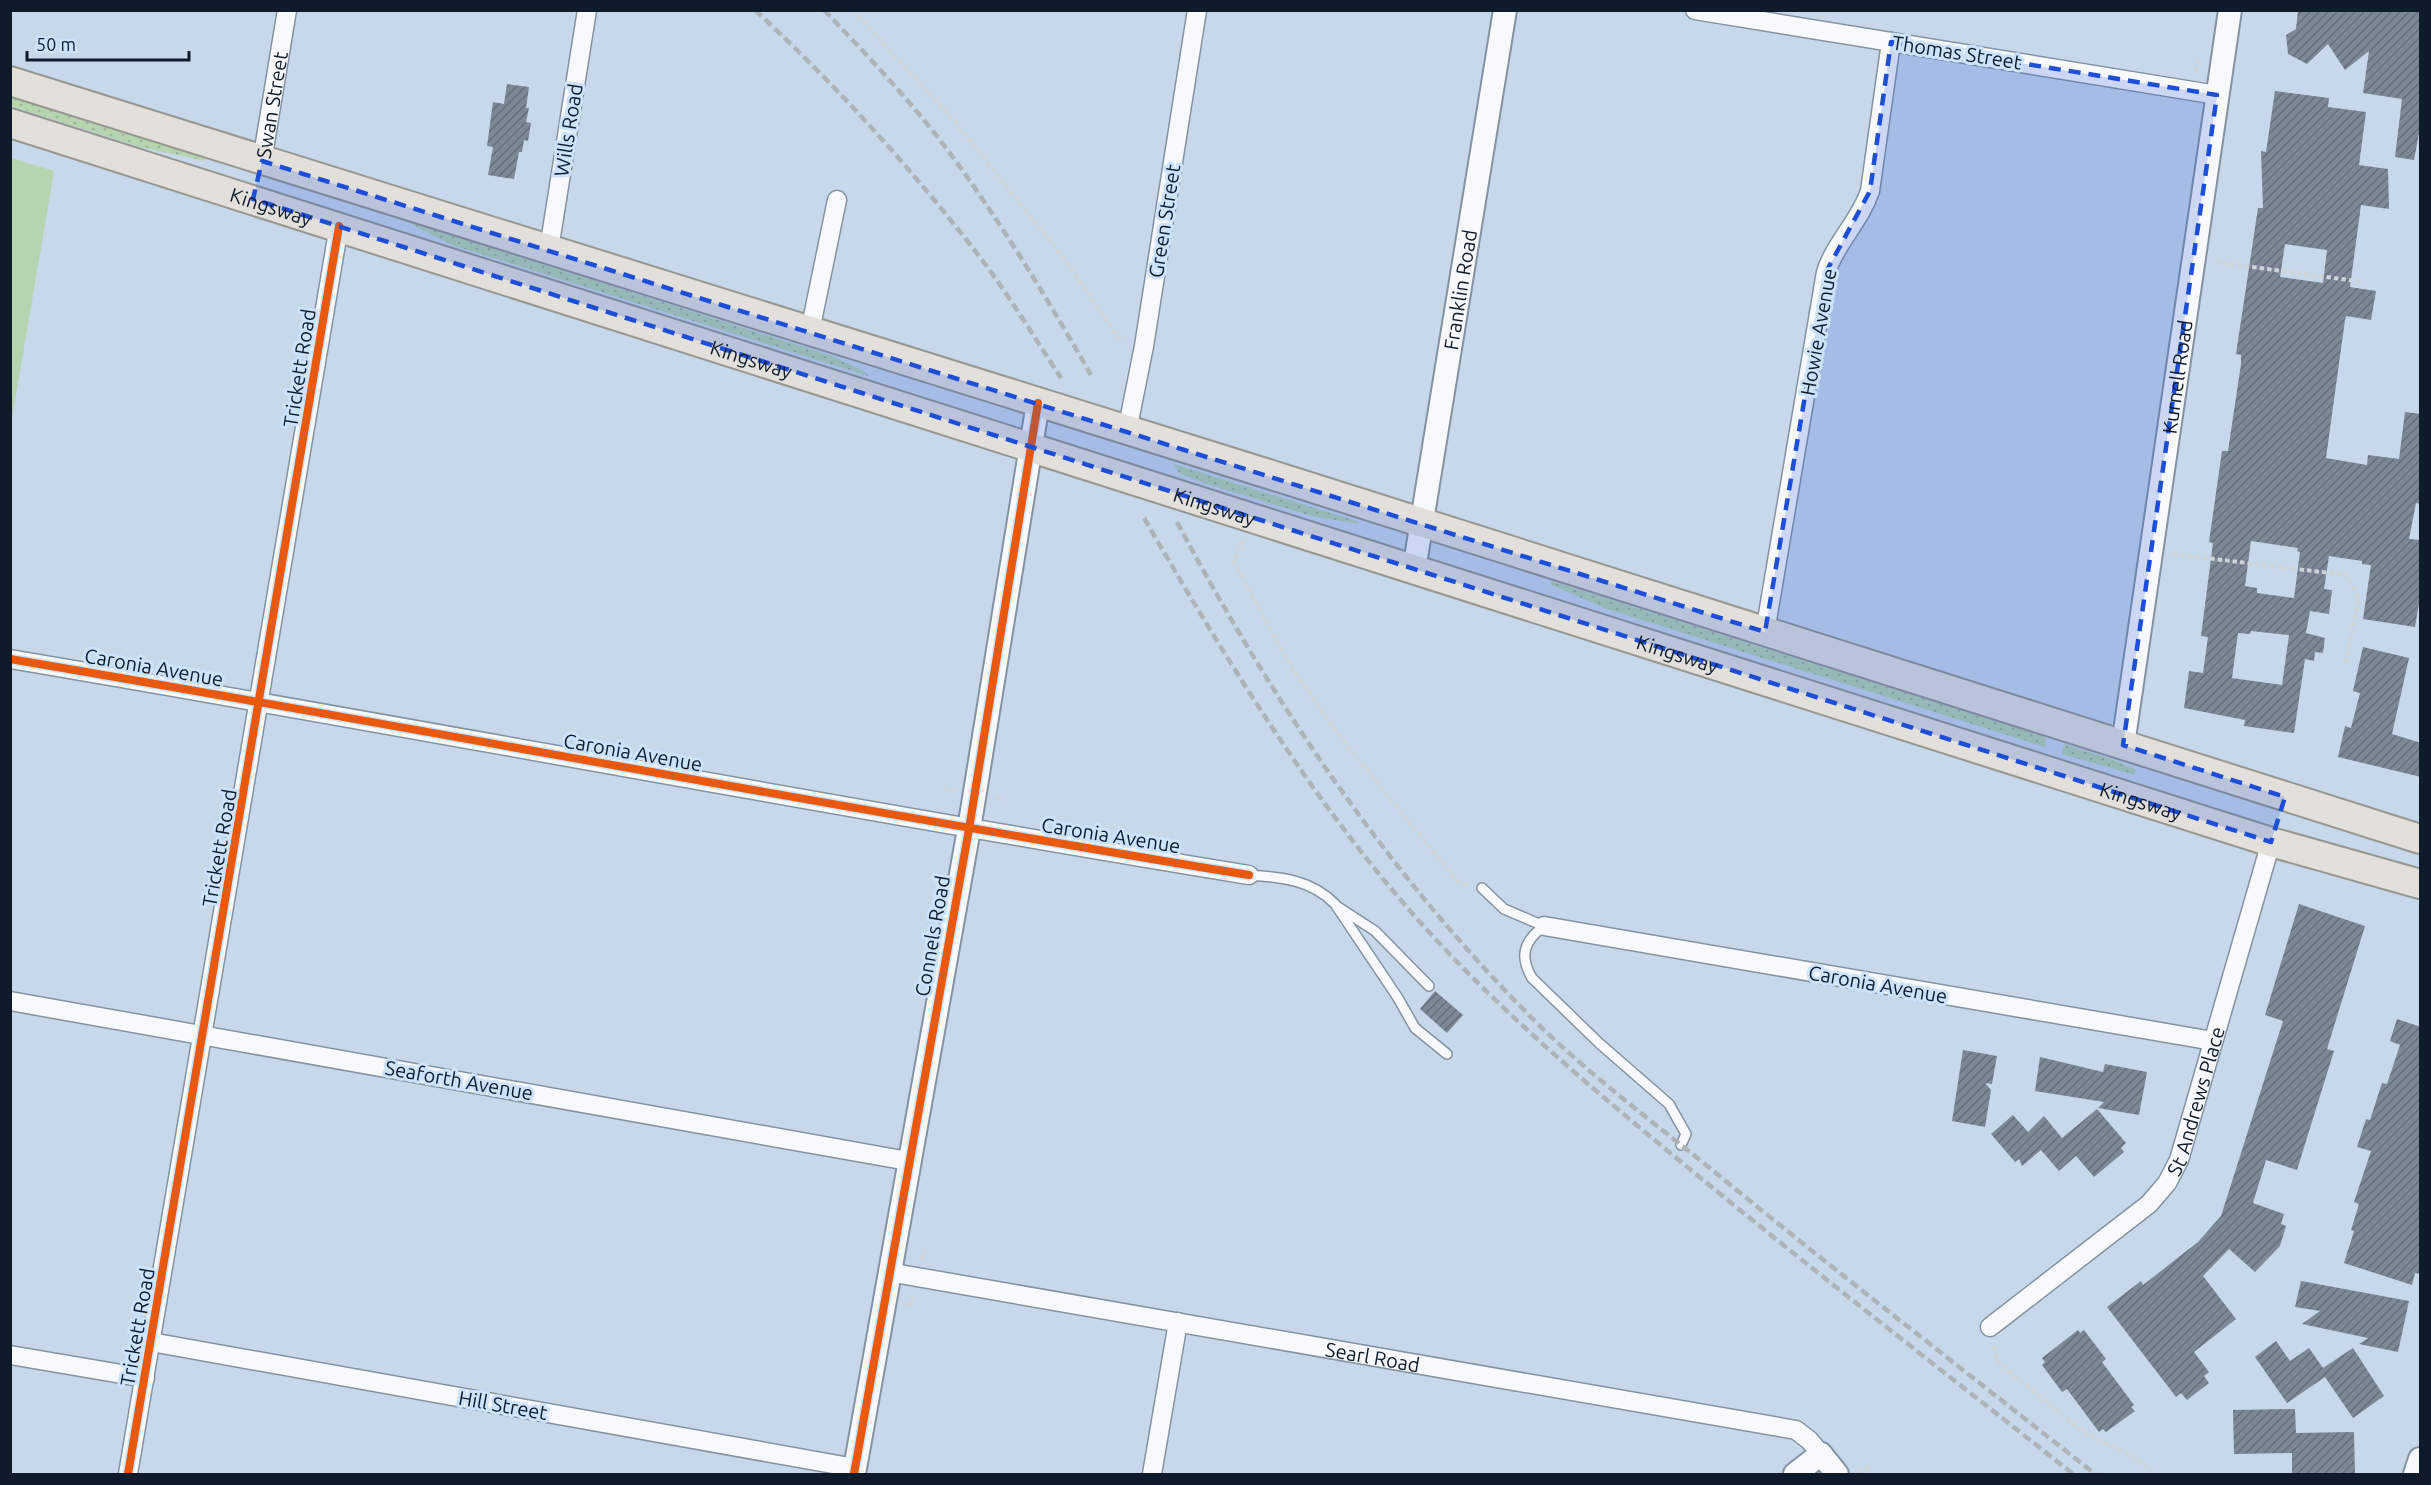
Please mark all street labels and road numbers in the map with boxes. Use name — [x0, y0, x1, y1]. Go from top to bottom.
street label: Thomas Street — [1891, 30, 2024, 74]
street label: Swan Street — [251, 49, 292, 160]
street label: Wills Road — [549, 82, 587, 178]
street label: Green Street — [1144, 162, 1184, 279]
street label: Kingsway — [227, 182, 315, 230]
street label: Franklin Road — [1438, 228, 1481, 352]
street label: Howie Avenue — [1795, 266, 1841, 398]
street label: Trickett Road — [278, 307, 320, 429]
street label: Kurnell Road — [2157, 318, 2196, 435]
street label: Kingsway — [708, 335, 795, 383]
street label: Kingsway — [1171, 482, 1259, 530]
street label: Kingsway — [1634, 630, 1722, 677]
street label: Caronia Avenue — [83, 643, 225, 691]
street label: Caronia Avenue — [562, 728, 704, 776]
street label: Kingsway — [2097, 777, 2185, 824]
street label: Trickett Road — [197, 787, 241, 909]
street label: Caronia Avenue — [1040, 813, 1182, 857]
street label: Connels Road — [910, 874, 954, 998]
street label: Caronia Avenue — [1807, 960, 1949, 1008]
street label: St Andrews Place — [2162, 1024, 2229, 1179]
street label: Seaforth Avenue — [383, 1056, 535, 1104]
street label: Trickett Road — [115, 1266, 159, 1388]
street label: Searl Road — [1324, 1337, 1422, 1376]
street label: Hill Street — [457, 1386, 549, 1424]

